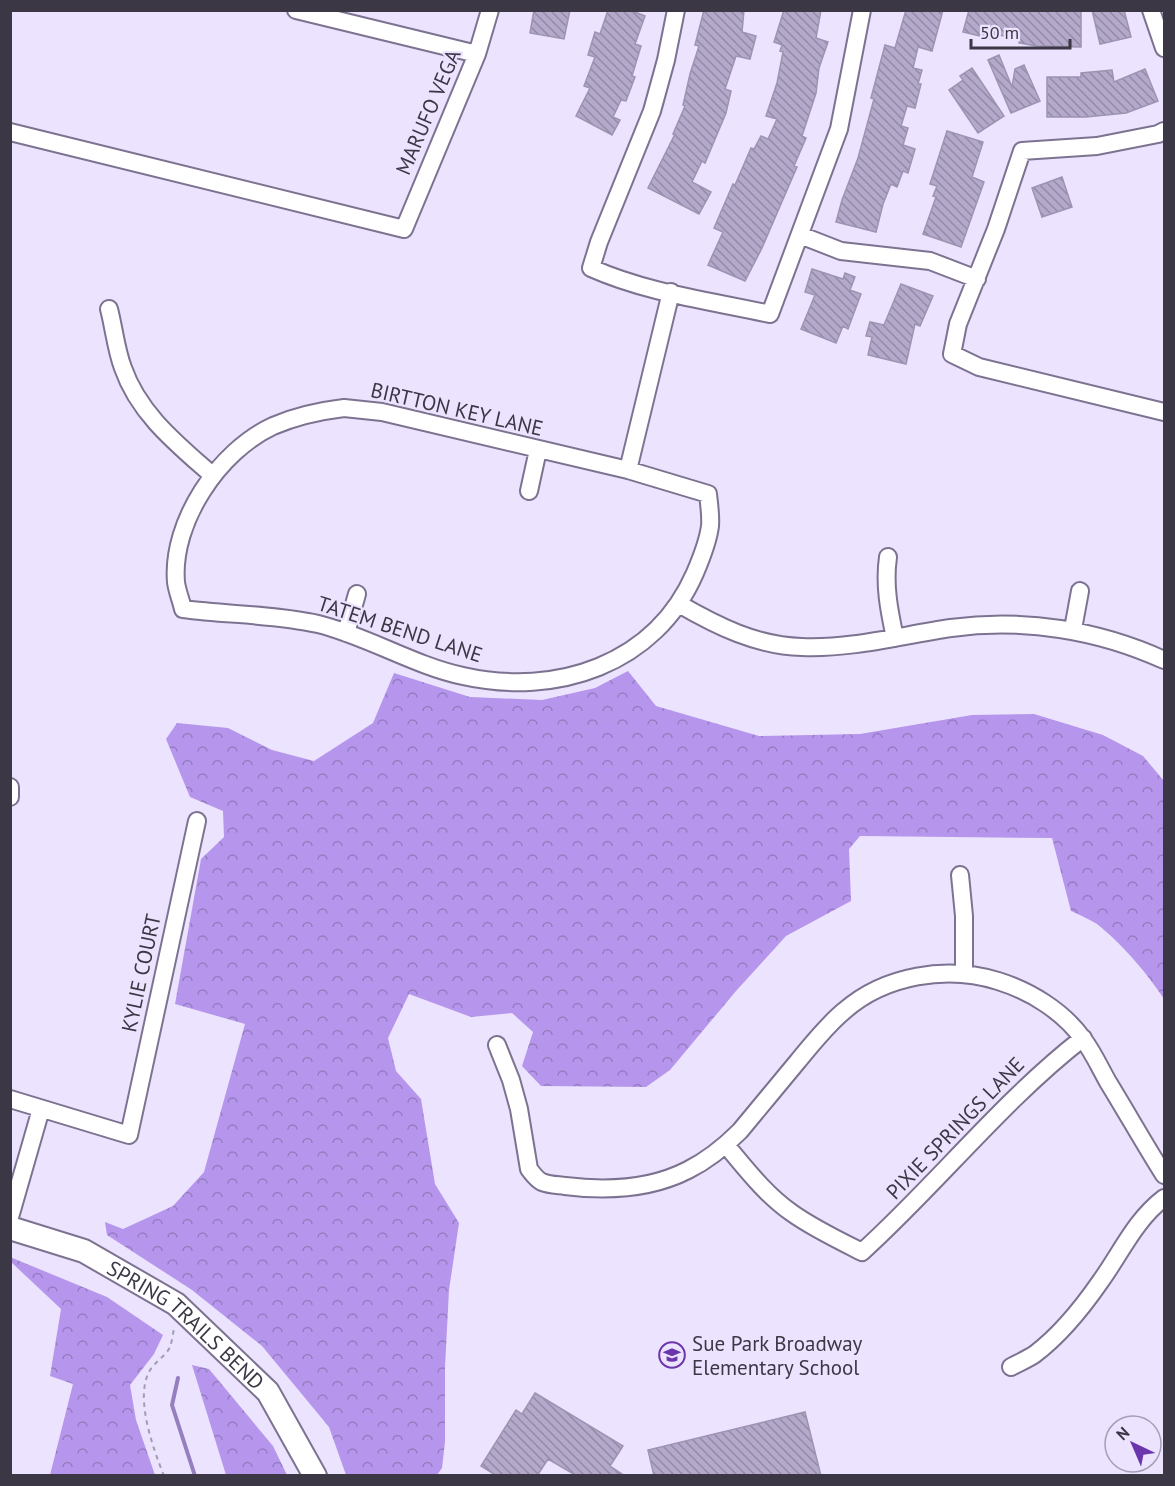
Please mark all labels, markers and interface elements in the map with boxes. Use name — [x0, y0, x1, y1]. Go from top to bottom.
scale bar — [971, 12, 1070, 50]
text: 50 m — [980, 21, 1019, 44]
street label: MARUFO VEGA — [389, 45, 467, 179]
street label: BIRTTON KEY LANE — [368, 376, 546, 442]
street label: TATEM BEND LANE — [314, 590, 486, 668]
street label: KYLIE COURT — [115, 911, 167, 1035]
street label: PIXIE SPRINGS LANE — [880, 1051, 1030, 1205]
street label: SPRING TRAILS BEND — [103, 1254, 270, 1395]
place label: Sue Park Broadway Elementary School — [692, 1330, 863, 1381]
school or university icon: Sue Park Broadway Elementary School — [657, 1340, 687, 1370]
north arrow — [1103, 1414, 1163, 1474]
text: N — [1112, 1422, 1133, 1444]

